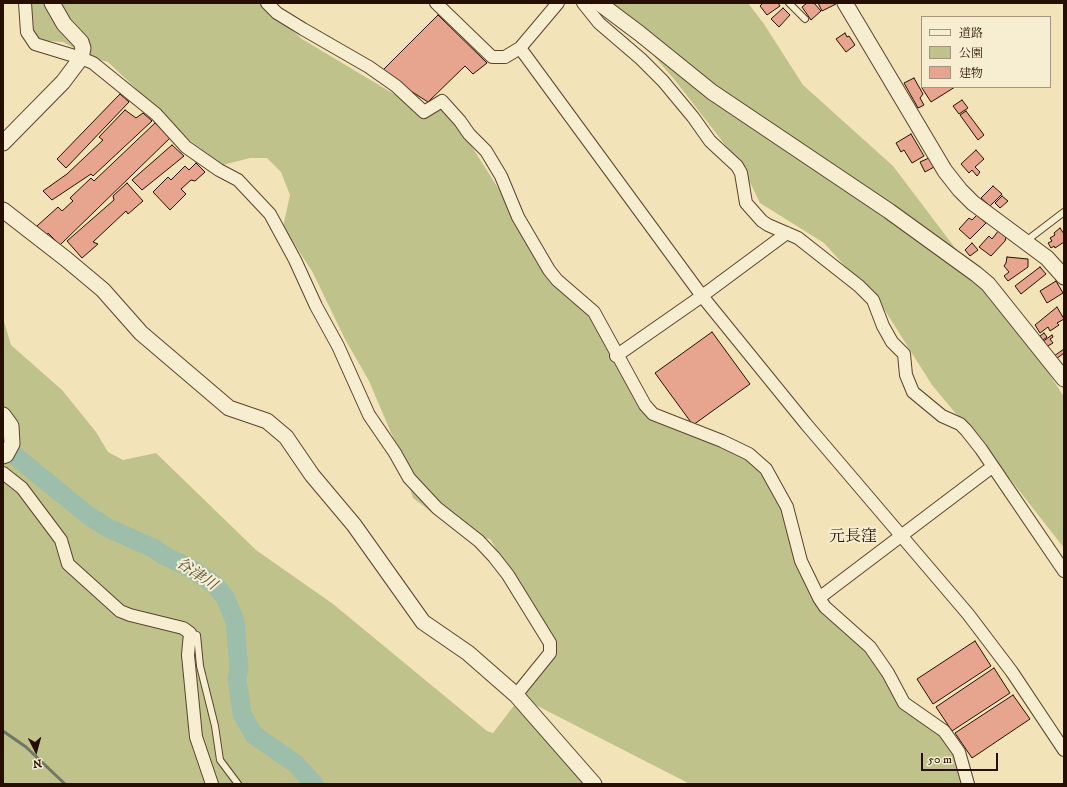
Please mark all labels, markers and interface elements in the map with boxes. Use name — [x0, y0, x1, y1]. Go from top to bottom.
legend — [921, 16, 1051, 88]
text: 道路 — [959, 26, 983, 41]
text: 公園 — [959, 46, 983, 61]
text: 建物 — [959, 66, 983, 81]
district label: 元長窪 — [829, 528, 877, 548]
water label: 谷津川 — [172, 555, 220, 595]
north arrow — [16, 731, 56, 771]
scale bar — [923, 745, 1000, 771]
text: 50 m — [928, 752, 952, 767]
text: N — [32, 756, 42, 770]

